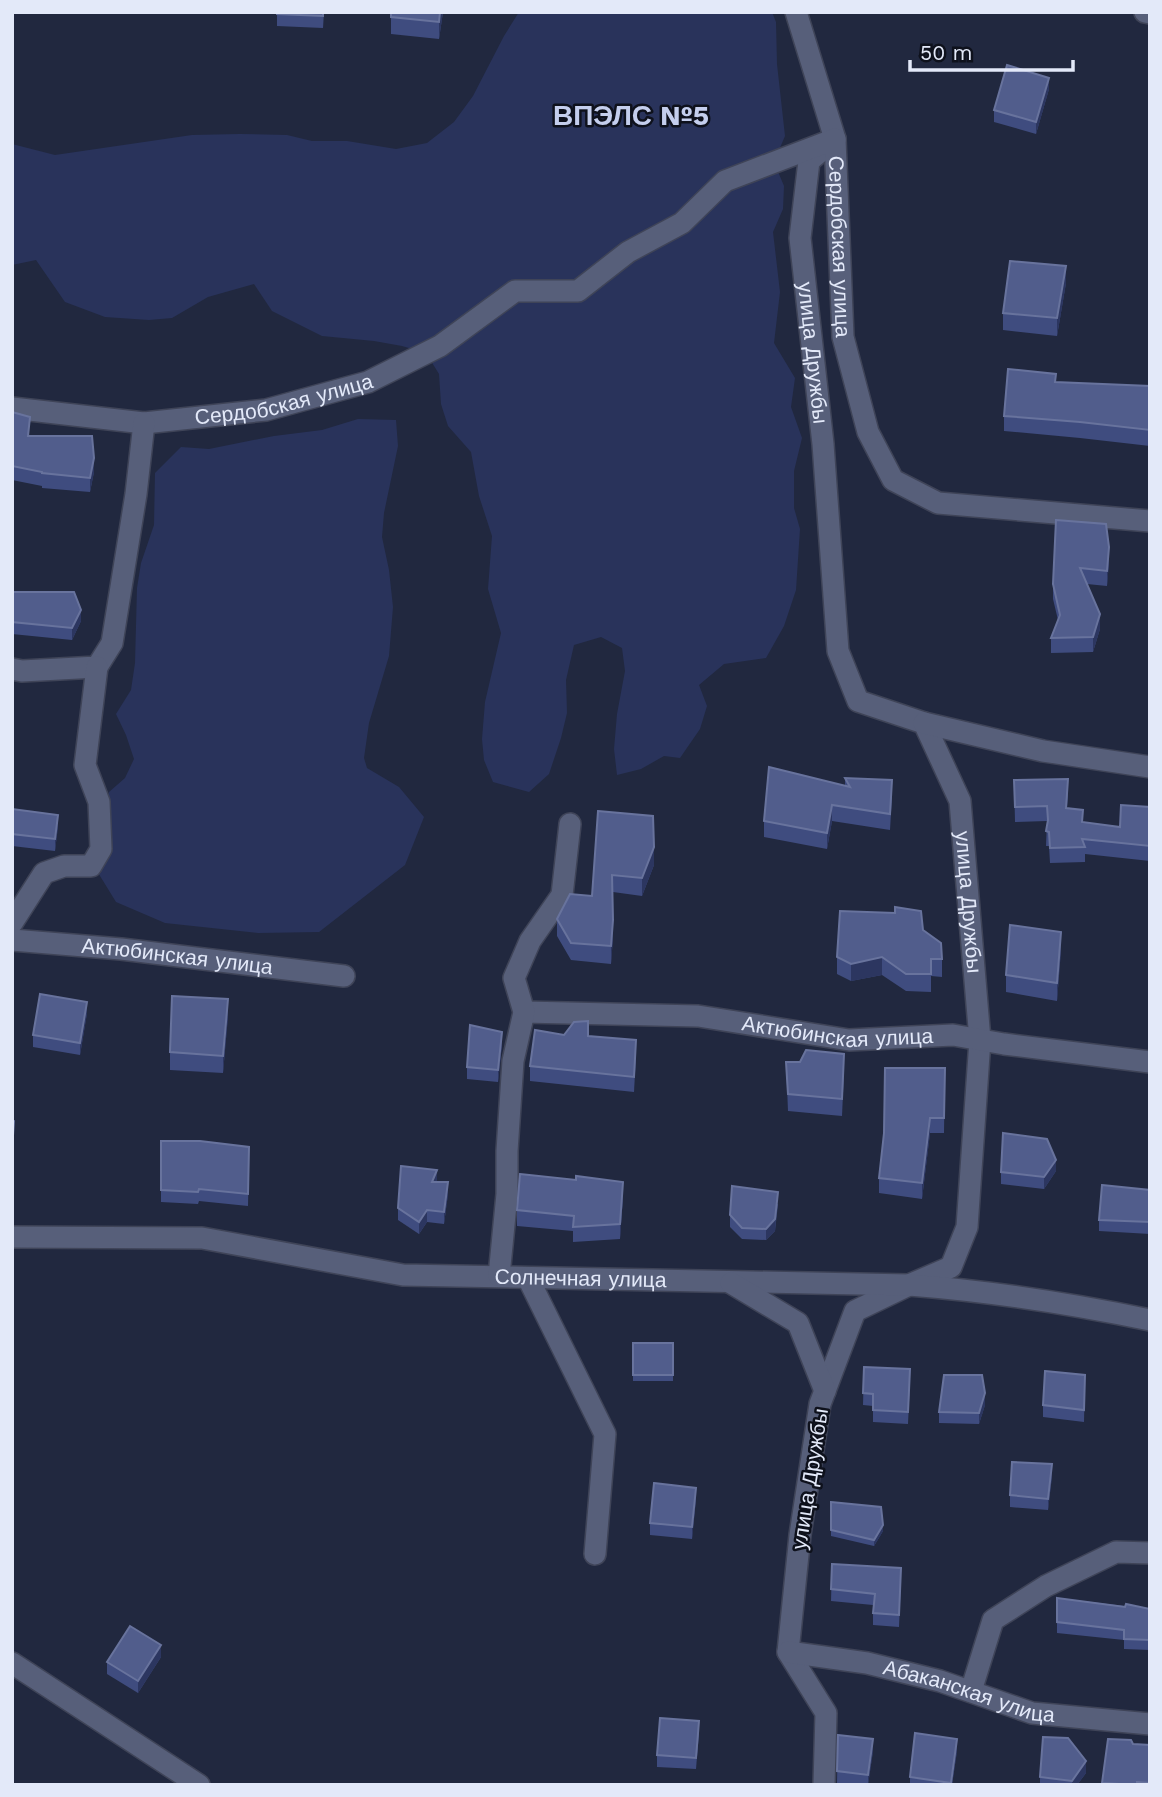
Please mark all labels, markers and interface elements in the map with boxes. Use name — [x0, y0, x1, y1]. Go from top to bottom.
scale bar — [910, 28, 1073, 72]
text: 50 m — [920, 40, 972, 65]
district label: ВПЭЛС №5 — [553, 99, 709, 132]
street label: Сердобская улица — [824, 155, 856, 338]
street label: улица Дружбы — [793, 280, 834, 425]
street label: Сердобская улица — [194, 368, 376, 430]
street label: улица Дружбы — [951, 830, 987, 974]
street label: Актюбинская улица — [81, 933, 275, 979]
street label: Актюбинская улица — [740, 1010, 934, 1052]
street label: Солнечная улица — [494, 1264, 667, 1292]
street label: улица Дружбы — [786, 1406, 833, 1551]
street label: Абаканская улица — [881, 1654, 1056, 1727]

